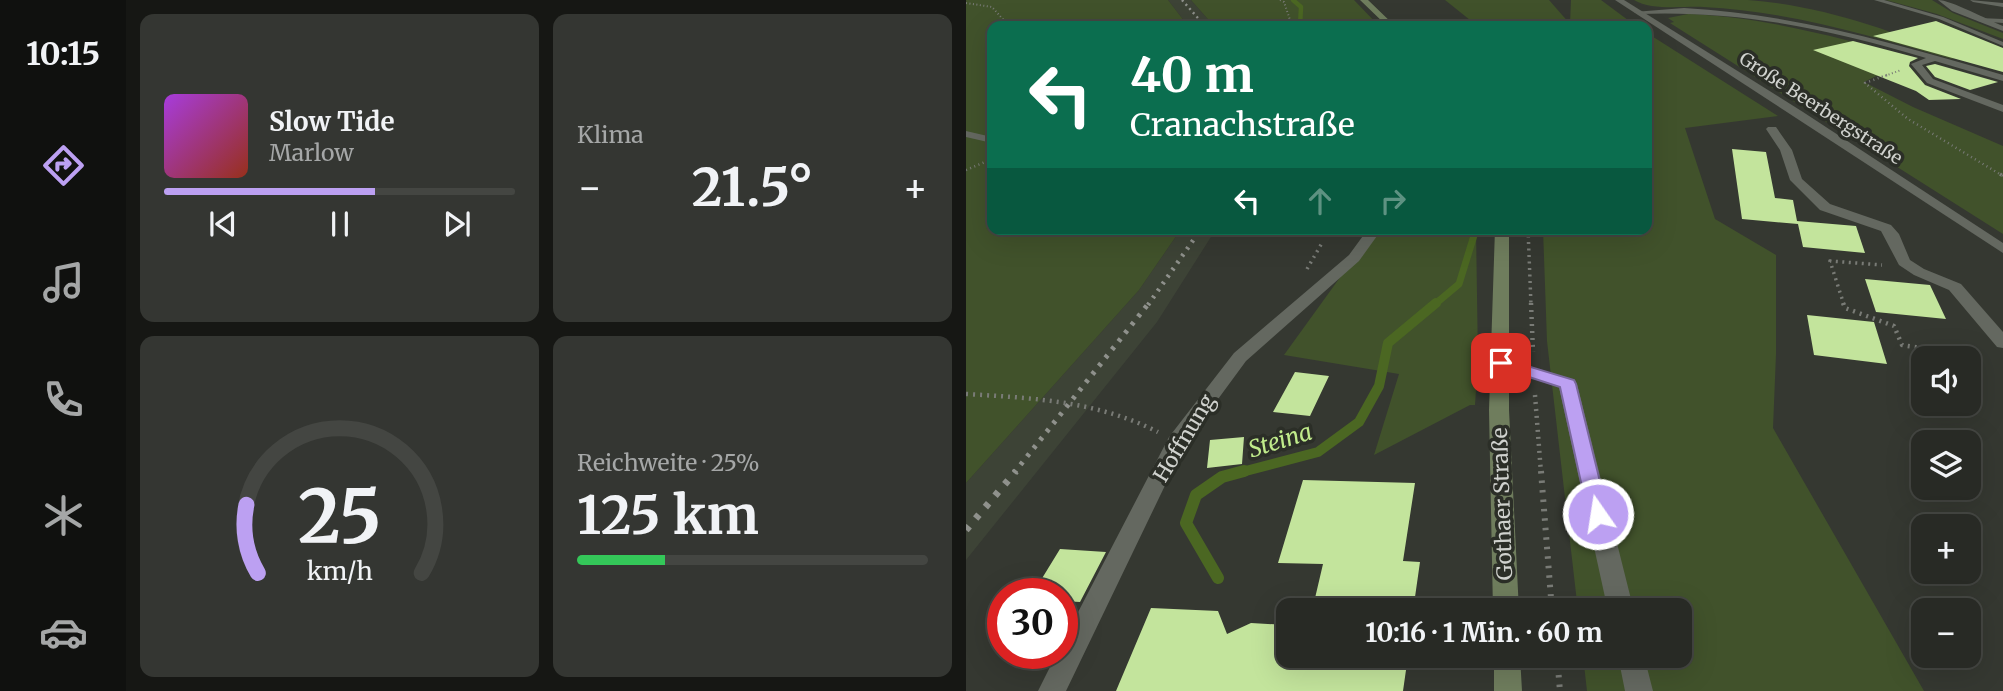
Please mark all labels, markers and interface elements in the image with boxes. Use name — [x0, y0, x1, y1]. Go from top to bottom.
text: 10:15 — [26, 34, 100, 74]
text: 40 m — [1130, 44, 1254, 105]
street label: Große Beerbergstraße — [1735, 47, 1907, 169]
icon: left — [1015, 49, 1106, 140]
text: Slow Tide — [269, 105, 395, 138]
text: Cranachstraße — [1130, 105, 1355, 145]
text: Klima — [577, 120, 644, 149]
text: Marlow — [269, 138, 354, 167]
icon: directions — [39, 141, 88, 190]
text: 21.5° — [692, 155, 813, 220]
text: − — [577, 164, 602, 211]
text: + — [903, 164, 928, 211]
icon: left — [1228, 182, 1266, 220]
icon: ahead — [1301, 182, 1339, 220]
icon: right — [1374, 182, 1412, 220]
icon: previous — [204, 205, 242, 243]
icon: pause — [321, 205, 359, 243]
icon: next — [438, 205, 476, 243]
icon: music — [39, 258, 88, 307]
pin — [1471, 333, 1531, 393]
icon: arrive — [1482, 344, 1520, 382]
map controls — [1911, 346, 1981, 668]
button: sound — [1911, 346, 1981, 416]
icon: phone — [39, 375, 88, 424]
street label: Hoffnung — [1147, 389, 1221, 487]
water label: Steina — [1245, 417, 1315, 463]
street label: Gothaer Straße — [1486, 427, 1518, 581]
button: layers — [1911, 430, 1981, 500]
text: Reichweite · 25% — [577, 448, 760, 477]
text: 25 — [298, 471, 381, 563]
position arrow — [1561, 477, 1635, 551]
text: 125 km — [577, 483, 759, 548]
icon: climate — [39, 491, 88, 540]
button: + — [1911, 514, 1981, 584]
text: km/h — [306, 554, 373, 586]
speed limit sign: 30 — [987, 578, 1078, 669]
button: − — [1911, 598, 1981, 668]
icon: car — [39, 608, 88, 657]
text: 10:16 · 1 Min. · 60 m — [1365, 616, 1603, 649]

